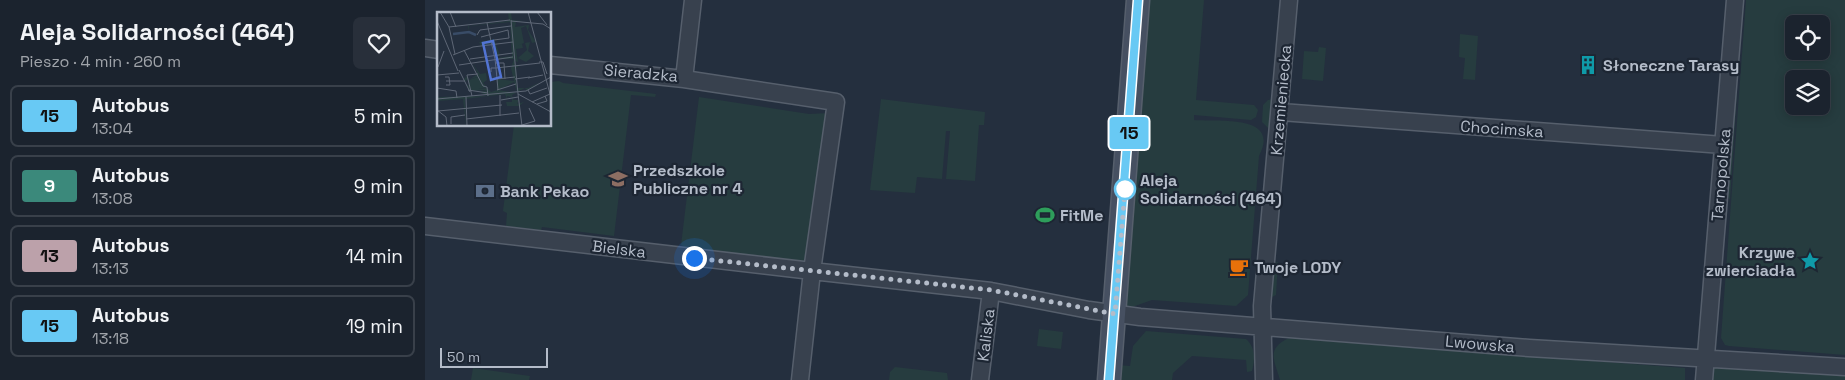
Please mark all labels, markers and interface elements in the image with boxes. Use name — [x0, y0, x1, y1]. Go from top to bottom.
inset map — [437, 12, 551, 126]
map controls — [1785, 15, 1830, 115]
button: locate — [1785, 15, 1830, 60]
text: Aleja Solidarności (464) — [20, 16, 294, 47]
button: heart — [353, 17, 405, 69]
street label: Krzemieniecka — [1266, 44, 1296, 156]
text: Pieszo · 4 min · 260 m — [20, 51, 181, 72]
building icon: Słoneczne Tarasy — [1577, 54, 1599, 76]
place label: Słoneczne Tarasy — [1603, 55, 1739, 76]
street label: Sieradzka — [603, 59, 679, 87]
button: layers — [1785, 70, 1830, 115]
text: Autobus — [92, 93, 169, 118]
text: 15 — [40, 104, 59, 127]
text: 5 min — [354, 104, 403, 129]
street label: Chocimska — [1460, 116, 1544, 142]
line badge: 15 — [1107, 117, 1151, 149]
text: 13:04 — [92, 118, 133, 139]
text: 15 — [1120, 121, 1138, 144]
street label: Tarnopolska — [1706, 128, 1736, 222]
place label: Przedszkole Publiczne nr 4 — [633, 160, 742, 199]
text: Autobus — [92, 163, 169, 188]
school or university icon: Przedszkole Publiczne nr 4 — [607, 168, 629, 190]
place label: Aleja Solidarności (464) — [1140, 170, 1282, 209]
text: 9 — [44, 174, 55, 197]
text: 9 min — [354, 174, 403, 199]
marker: Aleja Solidarności (464) — [1114, 178, 1136, 200]
bank icon: Bank Pekao — [474, 180, 496, 202]
place label: Bank Pekao — [500, 181, 589, 202]
text: 13:08 — [92, 188, 133, 209]
sports icon: FitMe — [1034, 204, 1056, 226]
place label: FitMe — [1060, 205, 1103, 226]
text: Autobus — [92, 233, 169, 258]
street label: Bielska — [591, 235, 647, 263]
place label: Krzywe zwierciadła — [1706, 242, 1795, 281]
text: 13 — [40, 244, 59, 267]
text: 14 min — [346, 244, 403, 269]
your location — [682, 246, 707, 271]
place icon: Krzywe zwierciadła — [1799, 250, 1821, 272]
cafe icon: Twoje LODY — [1228, 256, 1250, 278]
place label: Twoje LODY — [1254, 257, 1341, 278]
text: 13:13 — [92, 258, 129, 279]
text: Autobus — [92, 303, 169, 328]
street label: Kaliska — [972, 307, 1000, 363]
text: 15 — [40, 314, 59, 337]
text: 19 min — [346, 314, 403, 339]
text: 13:18 — [92, 328, 129, 349]
street label: Lwowska — [1444, 331, 1516, 357]
scale bar — [440, 345, 547, 368]
text: 50 m — [447, 348, 480, 366]

